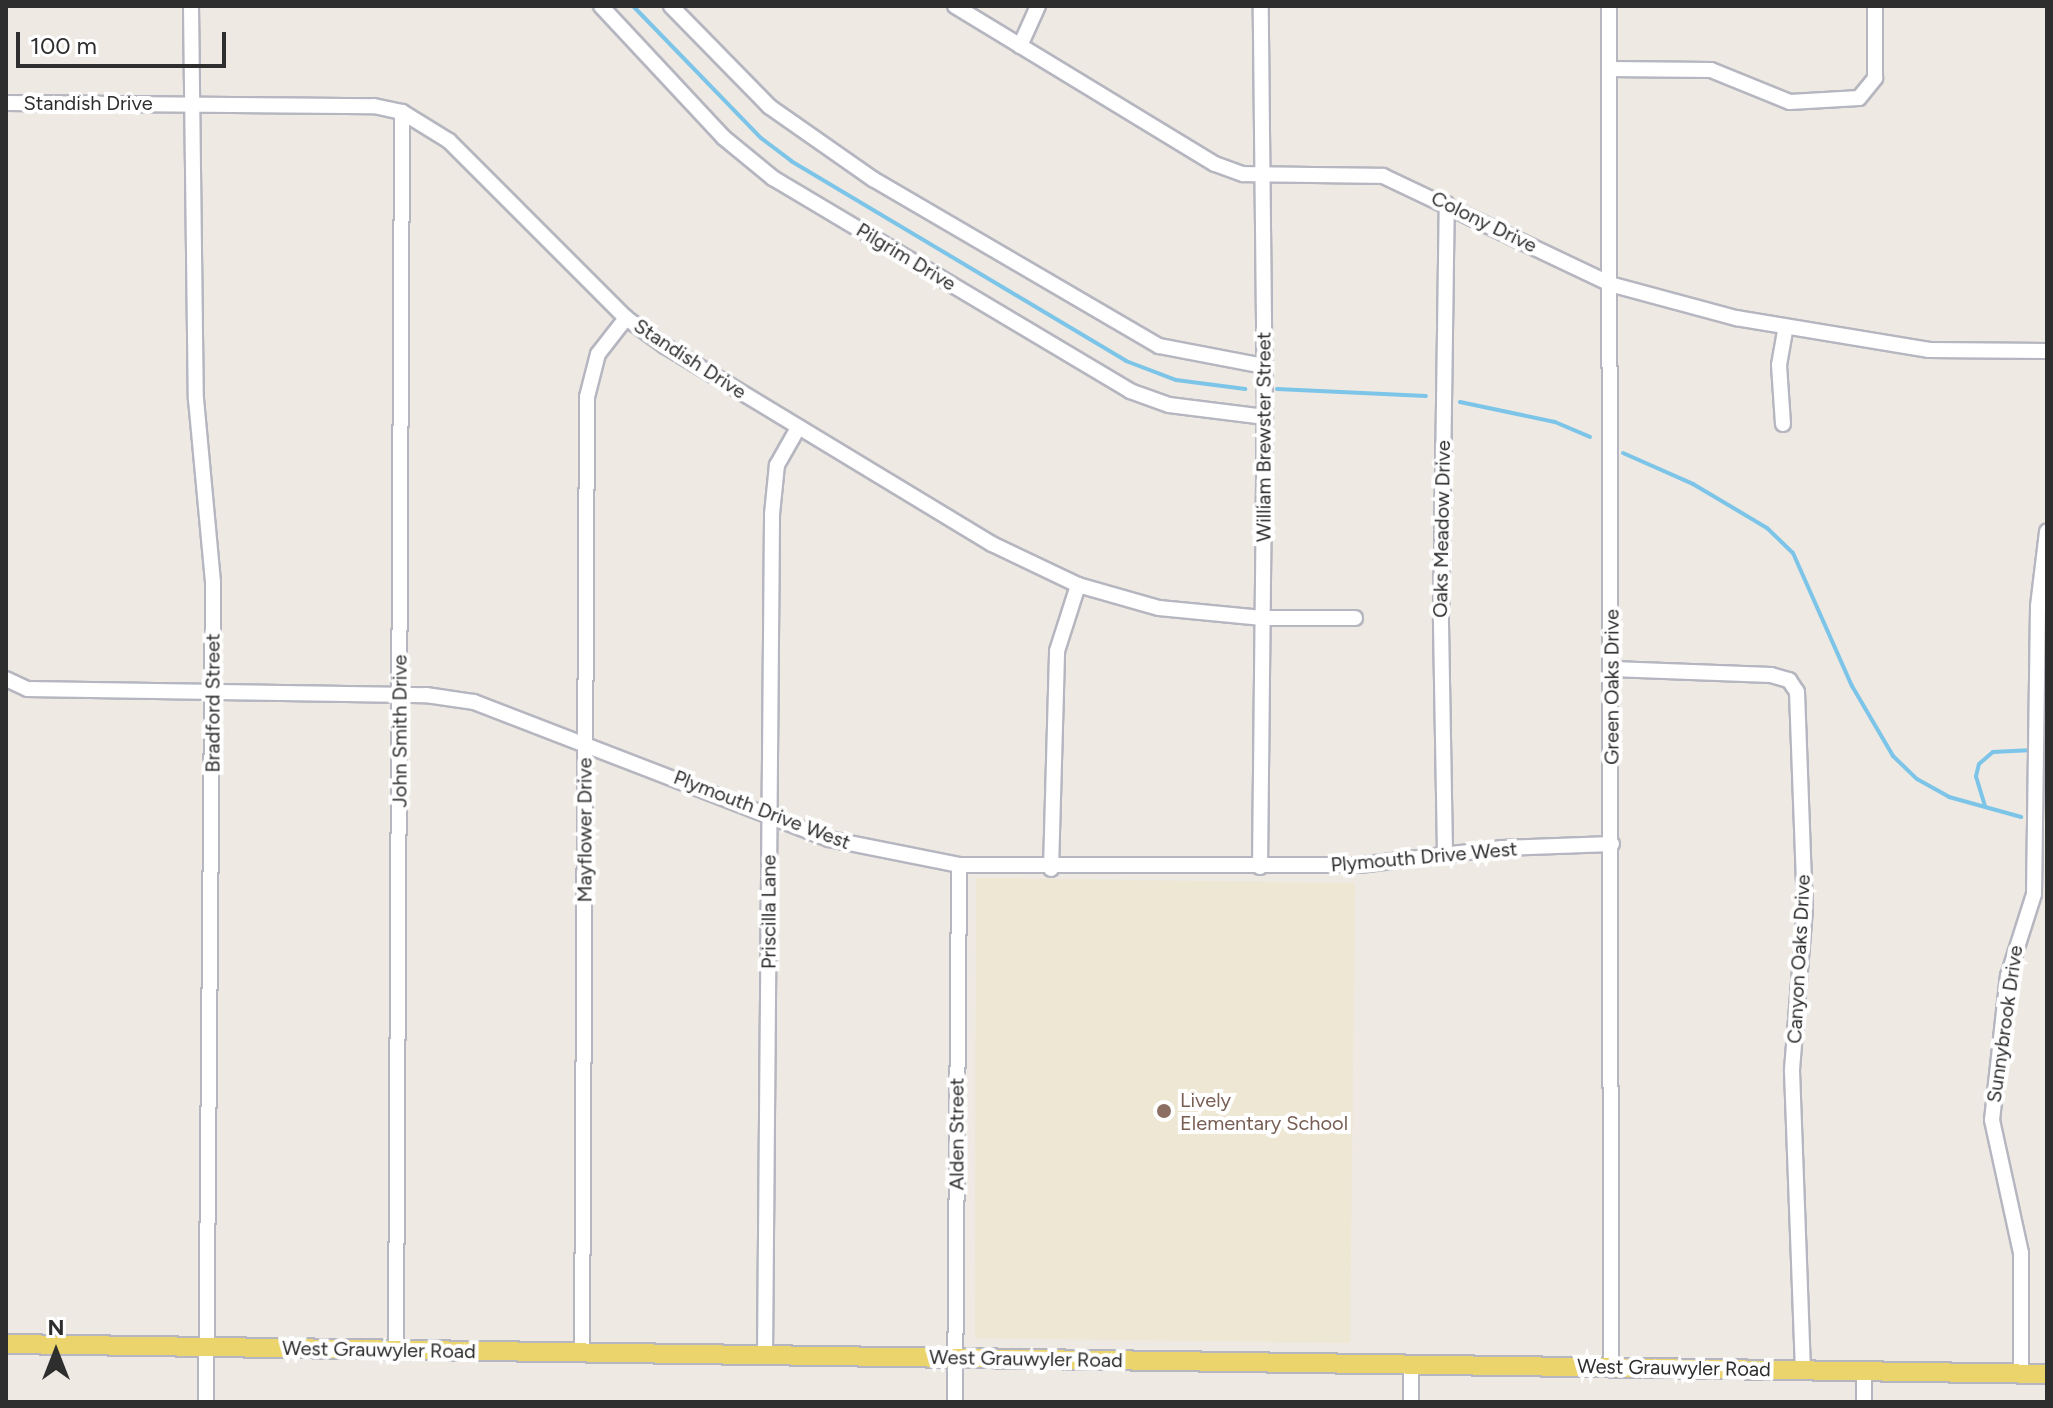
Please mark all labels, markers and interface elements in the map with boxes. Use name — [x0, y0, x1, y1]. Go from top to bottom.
scale bar — [20, 16, 230, 66]
text: 100 m — [30, 31, 97, 60]
street label: Standish Drive — [23, 91, 153, 115]
street label: Colony Drive — [1427, 186, 1541, 258]
street label: Pilgrim Drive — [852, 218, 960, 296]
street label: Standish Drive — [629, 314, 751, 404]
street label: William Brewster Street — [1252, 332, 1276, 542]
street label: Oaks Meadow Drive — [1428, 440, 1456, 618]
street label: Green Oaks Drive — [1600, 609, 1624, 765]
street label: Bradford Street — [201, 633, 225, 773]
street label: John Smith Drive — [388, 654, 412, 808]
street label: Mayflower Drive — [573, 758, 597, 902]
street label: Plymouth Drive West — [670, 765, 854, 855]
street label: Plymouth Drive West — [1330, 837, 1518, 877]
street label: Priscilla Lane — [757, 855, 781, 969]
street label: Canyon Oaks Drive — [1783, 874, 1815, 1044]
street label: Sunnybrook Drive — [1982, 944, 2028, 1104]
street label: Alden Street — [945, 1078, 969, 1190]
place label: Lively Elementary School — [1180, 1088, 1348, 1135]
marker: Lively Elementary School — [1155, 1102, 1173, 1120]
north arrow — [16, 1312, 96, 1392]
text: N — [47, 1314, 65, 1341]
street label: West Grauwyler Road — [282, 1336, 476, 1364]
street label: West Grauwyler Road — [929, 1345, 1123, 1373]
street label: West Grauwyler Road — [1577, 1354, 1771, 1382]

